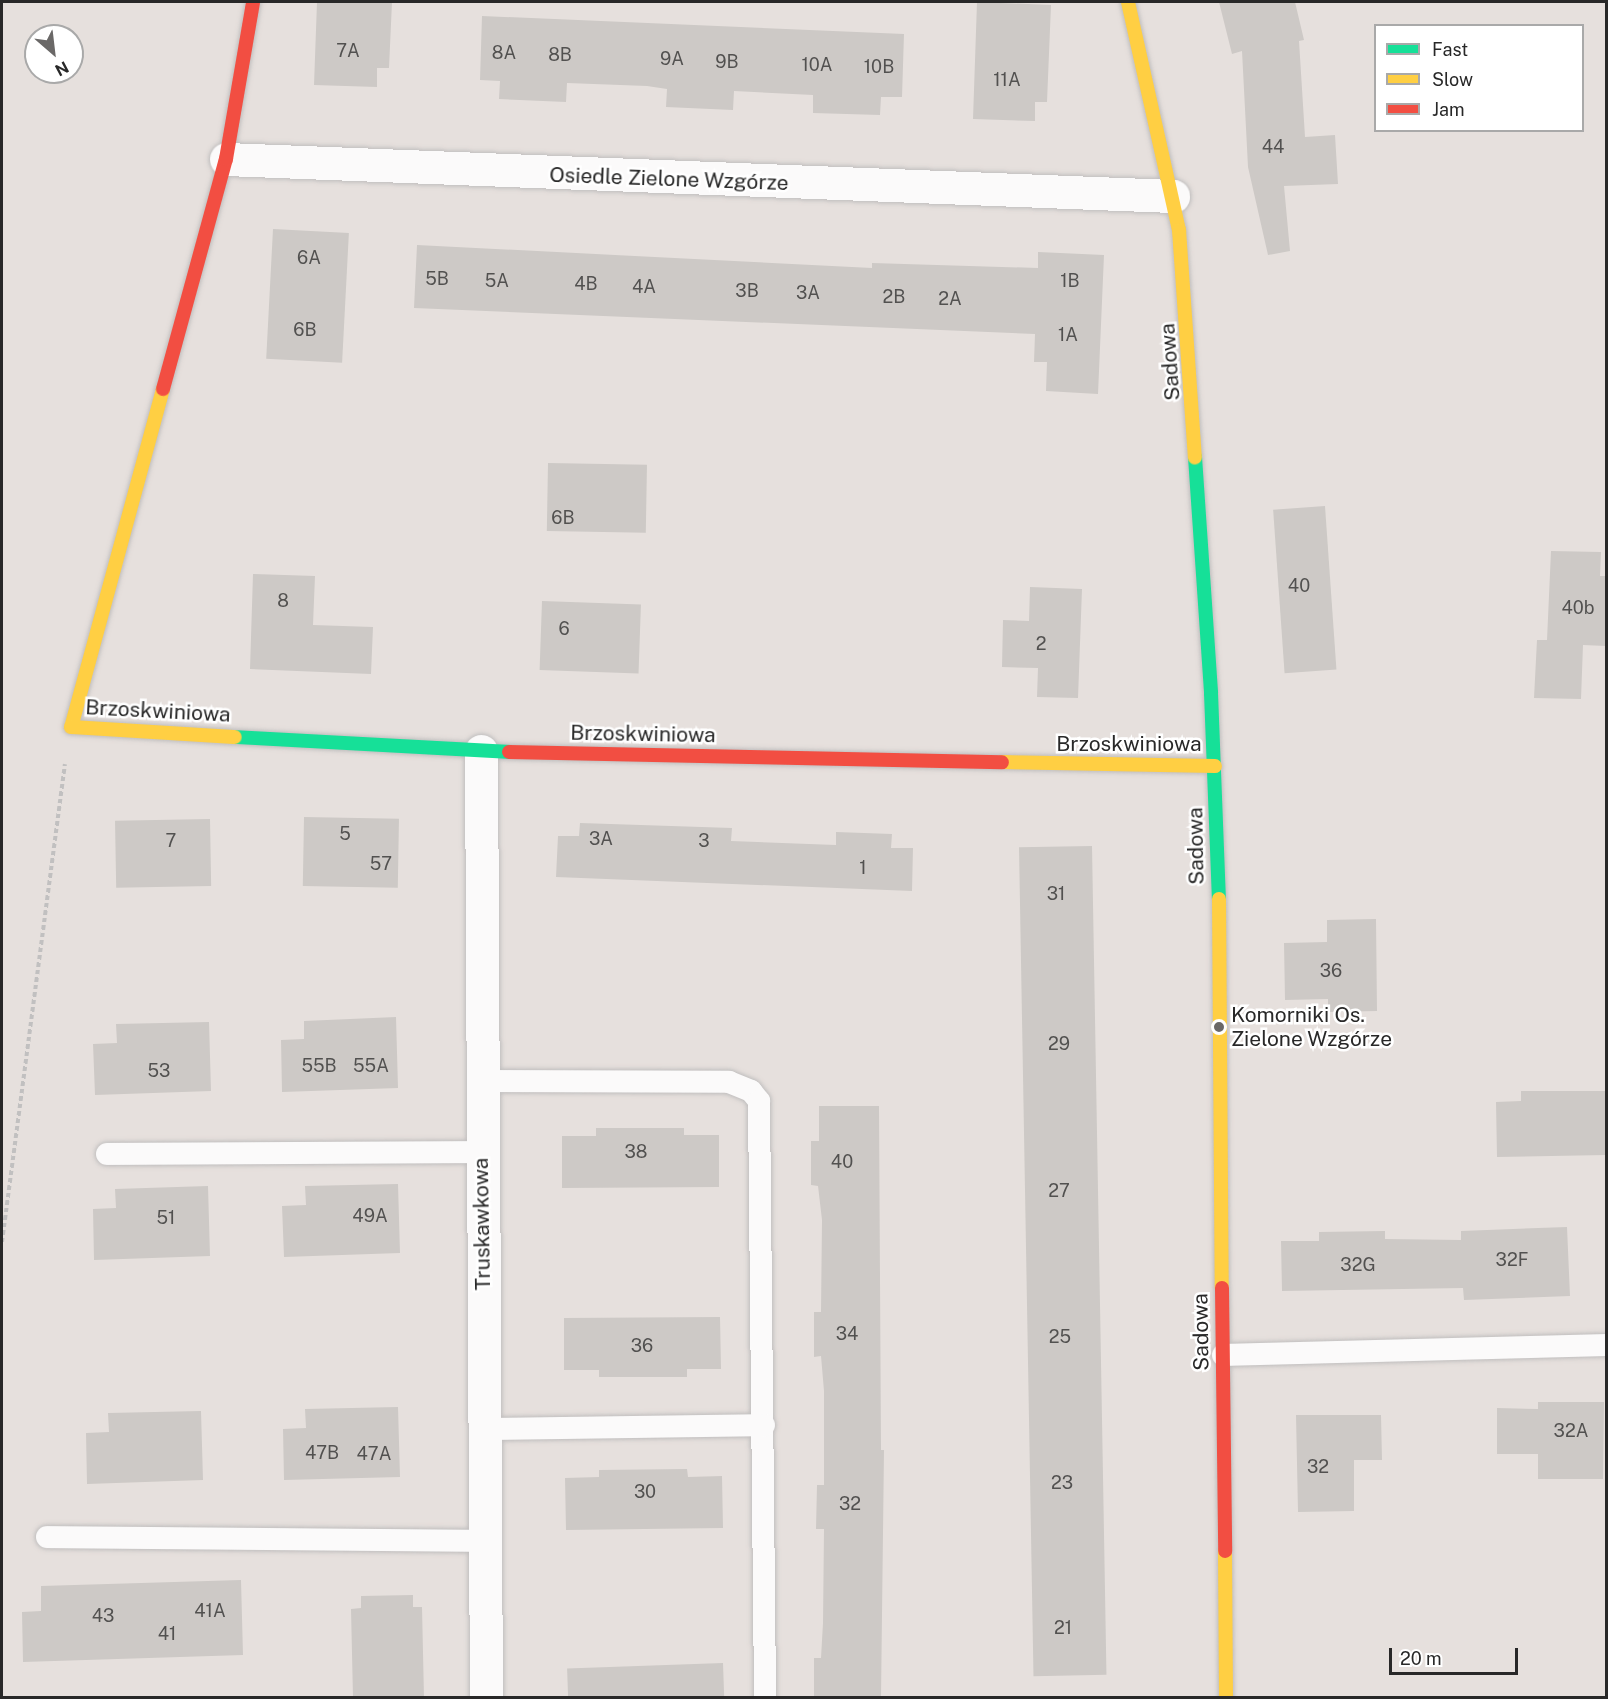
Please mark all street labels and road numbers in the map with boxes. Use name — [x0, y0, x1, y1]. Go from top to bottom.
street label: Osiedle Zielone Wzgórze — [549, 162, 789, 196]
street label: Sadowa — [1155, 322, 1185, 402]
street label: Brzoskwiniowa — [85, 695, 231, 727]
street label: Brzoskwiniowa — [570, 720, 716, 748]
street label: Brzoskwiniowa — [1056, 731, 1202, 757]
street label: Sadowa — [1183, 807, 1209, 885]
street label: Truskawkowa — [468, 1157, 496, 1291]
street label: Sadowa — [1188, 1293, 1214, 1371]

